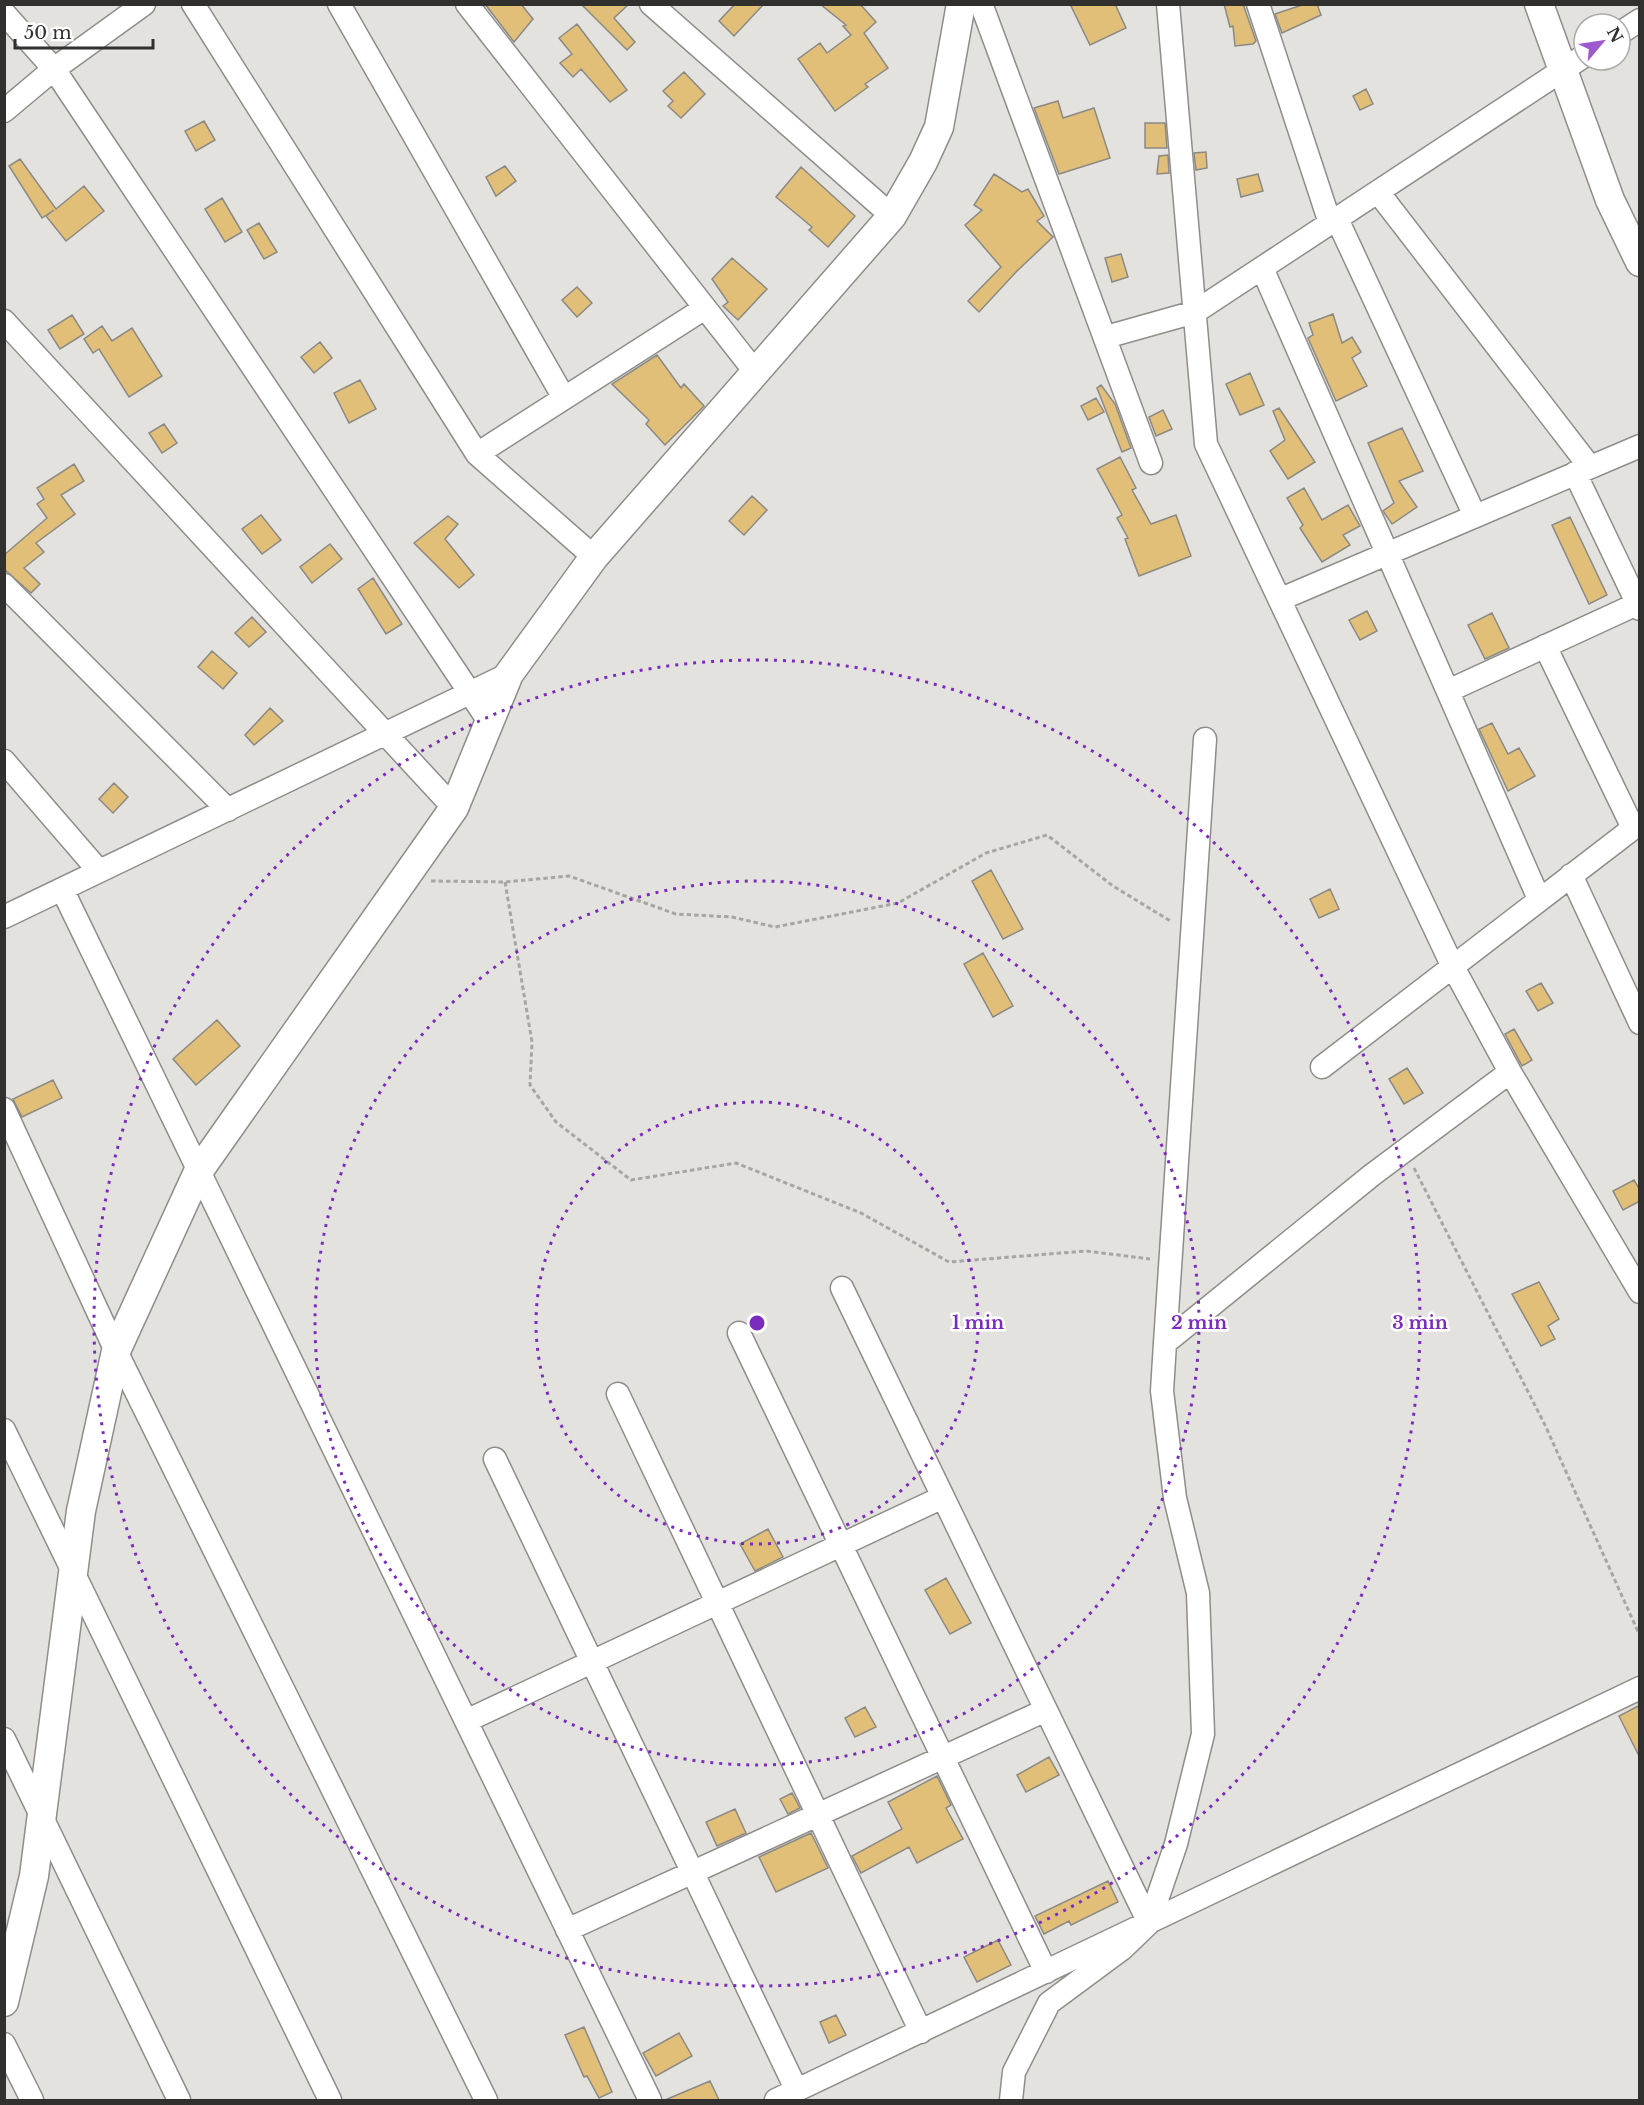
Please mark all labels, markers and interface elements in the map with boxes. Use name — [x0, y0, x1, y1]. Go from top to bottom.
scale bar — [15, 12, 153, 50]
north arrow — [1572, 12, 1632, 72]
text: 50 m — [24, 22, 72, 44]
text: N — [1603, 23, 1628, 46]
text: 1 min — [952, 1312, 1004, 1334]
text: 2 min — [1171, 1312, 1227, 1334]
text: 3 min — [1392, 1312, 1448, 1334]
centre of rings — [747, 1313, 767, 1333]

